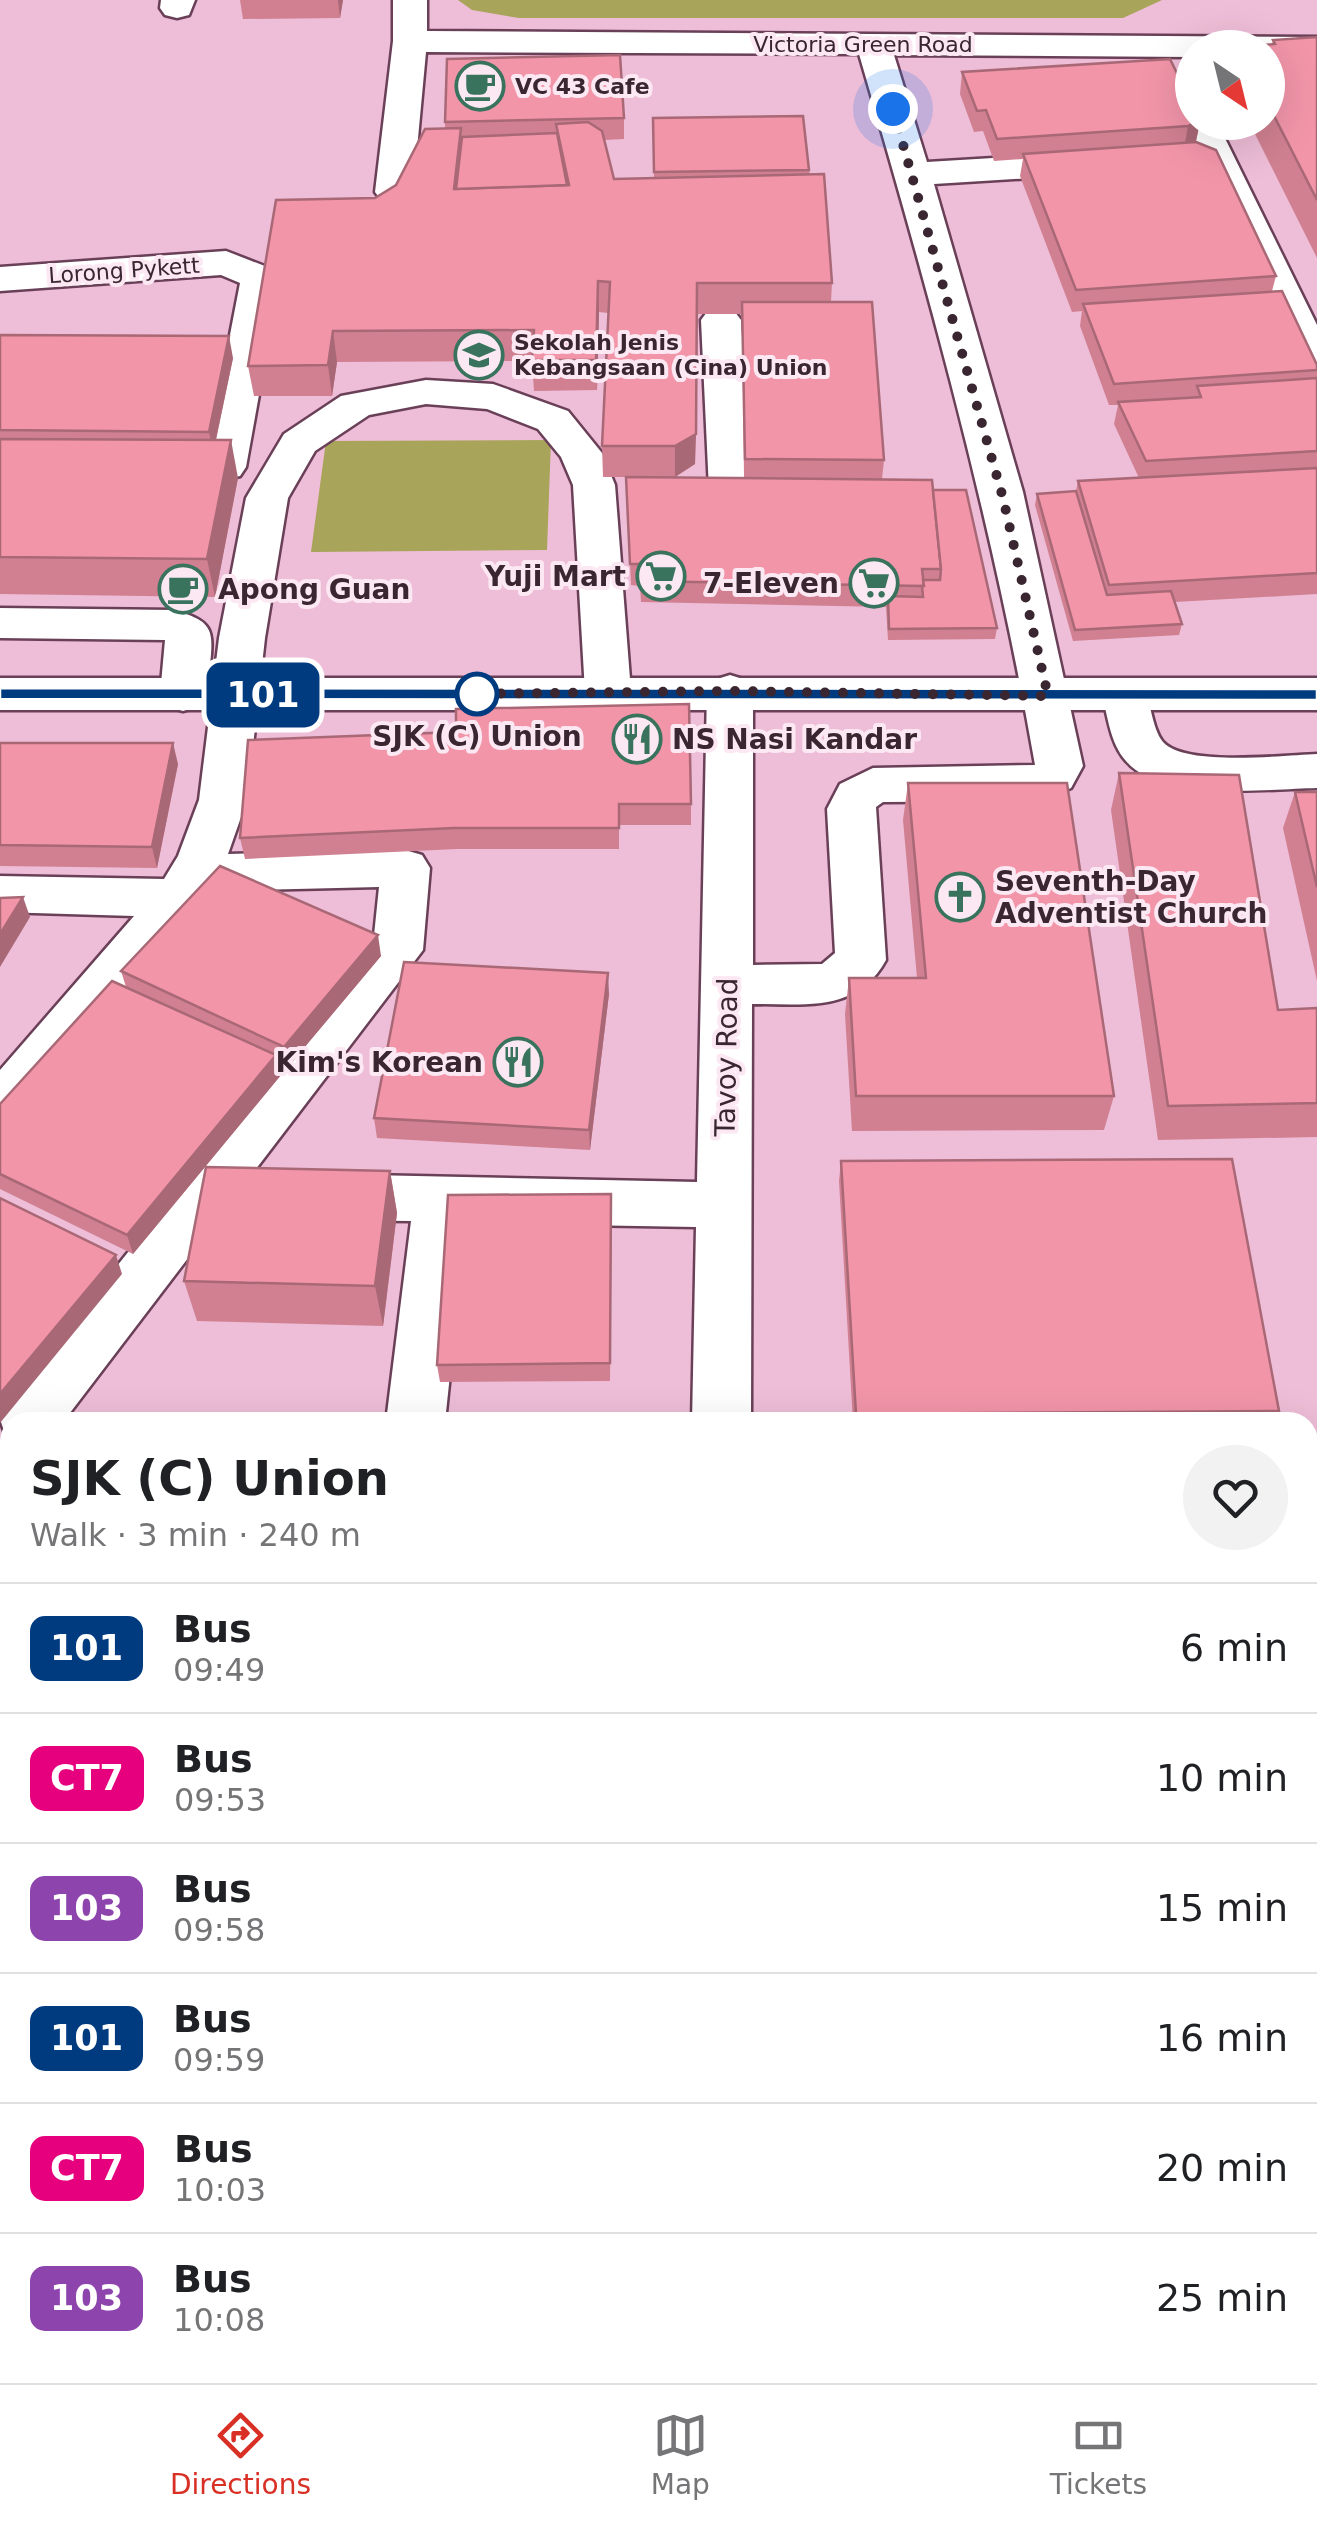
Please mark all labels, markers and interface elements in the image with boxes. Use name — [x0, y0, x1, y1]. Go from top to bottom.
north arrow — [1175, 30, 1285, 140]
map controls — [1175, 30, 1285, 140]
street label: Victoria Green Road — [753, 32, 973, 57]
cafe icon: VC 43 Cafe — [454, 60, 506, 112]
place label: VC 43 Cafe — [515, 74, 650, 99]
your location — [868, 84, 918, 134]
street label: Lorong Pykett — [48, 253, 201, 288]
school or university icon: Sekolah Jenis Kebangsaan (Cina) Union — [453, 329, 505, 381]
place label: Sekolah Jenis Kebangsaan (Cina) Union — [514, 330, 828, 380]
supermarket icon: Yuji Mart — [635, 550, 687, 602]
supermarket icon: 7-Eleven — [848, 557, 900, 609]
place label: Yuji Mart — [484, 560, 626, 593]
cafe icon: Apong Guan — [157, 563, 209, 615]
place label: 7-Eleven — [703, 567, 839, 600]
place label: Apong Guan — [218, 573, 410, 606]
line badge: 101 — [206, 662, 320, 728]
marker: SJK (C) Union — [456, 673, 498, 715]
text: 101 — [226, 675, 300, 715]
restaurant icon: NS Nasi Kandar — [611, 713, 663, 765]
place label: SJK (C) Union — [372, 720, 582, 753]
place label: NS Nasi Kandar — [672, 723, 917, 756]
place label: Seventh-Day Adventist Church — [995, 865, 1267, 930]
church icon: Seventh-Day Adventist Church — [934, 871, 986, 923]
street label: Tavoy Road — [709, 977, 744, 1138]
restaurant icon: Kim's Korean — [492, 1036, 544, 1088]
place label: Kim's Korean — [275, 1046, 483, 1079]
button: heart — [1183, 1445, 1288, 1550]
text: SJK (C) Union — [30, 1450, 389, 1506]
text: Walk · 3 min · 240 m — [30, 1516, 361, 1554]
text: Bus — [173, 1607, 252, 1651]
text: 6 min — [1180, 1626, 1288, 1670]
text: 101 — [50, 1628, 123, 1668]
text: 09:49 — [173, 1651, 265, 1689]
text: Bus — [174, 1737, 253, 1781]
text: 10 min — [1156, 1756, 1288, 1800]
text: CT7 — [50, 1758, 124, 1798]
text: 09:53 — [174, 1781, 266, 1819]
text: Bus — [173, 1867, 252, 1911]
text: 15 min — [1156, 1886, 1288, 1930]
text: 103 — [50, 1888, 123, 1928]
text: 09:58 — [173, 1911, 265, 1949]
text: Bus — [173, 1997, 252, 2041]
text: 16 min — [1156, 2016, 1288, 2060]
text: 101 — [50, 2018, 123, 2058]
text: 09:59 — [173, 2041, 265, 2079]
text: Bus — [174, 2127, 253, 2171]
text: 20 min — [1156, 2146, 1288, 2190]
text: CT7 — [50, 2148, 124, 2188]
text: 10:03 — [174, 2171, 266, 2209]
text: Bus — [173, 2257, 252, 2301]
text: 25 min — [1156, 2276, 1288, 2320]
text: 103 — [50, 2278, 123, 2318]
text: 10:08 — [173, 2301, 265, 2339]
tab: Directions — [170, 2408, 311, 2501]
tab: Map — [651, 2408, 710, 2501]
tab: Tickets — [1050, 2408, 1147, 2501]

